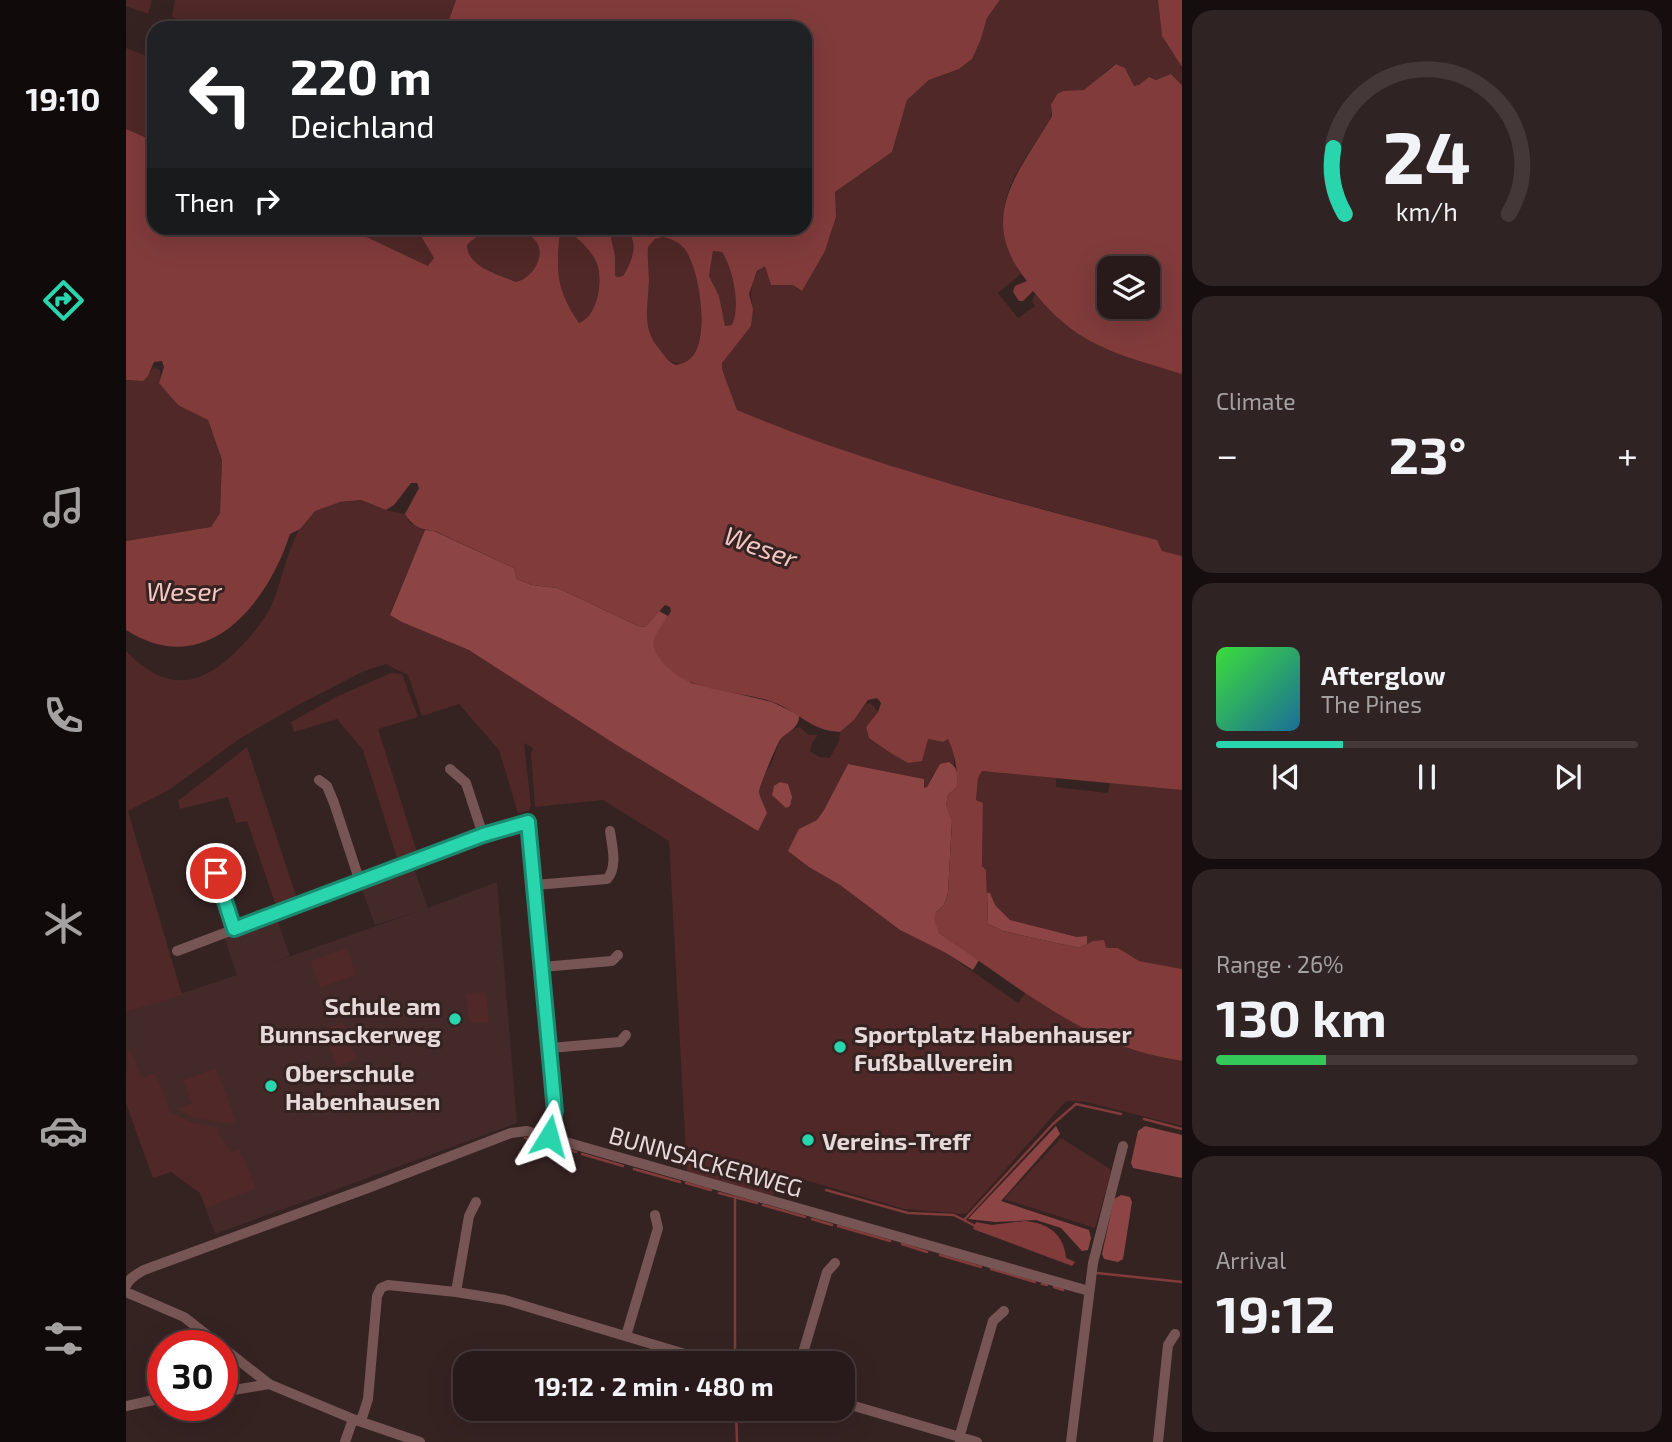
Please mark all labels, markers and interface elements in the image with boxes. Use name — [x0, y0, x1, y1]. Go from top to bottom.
text: 220 m — [290, 46, 432, 105]
icon: left — [175, 49, 266, 140]
text: 19:10 — [26, 79, 100, 117]
text: Deichland — [290, 106, 435, 144]
text: 24 — [1383, 112, 1471, 200]
icon: right — [248, 182, 286, 220]
text: Then — [175, 186, 234, 217]
text: km/h — [1396, 196, 1458, 226]
map controls — [1097, 256, 1160, 319]
button: layers — [1097, 256, 1160, 319]
icon: directions — [39, 276, 88, 325]
text: Climate — [1216, 387, 1296, 415]
text: 23° — [1389, 422, 1466, 484]
text: − — [1216, 431, 1238, 477]
text: + — [1617, 431, 1638, 477]
icon: music — [39, 483, 88, 532]
water label: Weser — [720, 519, 802, 574]
water label: Weser — [146, 575, 222, 606]
text: Afterglow — [1321, 659, 1446, 690]
text: The Pines — [1321, 690, 1422, 718]
icon: phone — [39, 691, 88, 740]
icon: previous — [1267, 758, 1305, 796]
icon: pause — [1408, 758, 1446, 796]
icon: next — [1549, 758, 1587, 796]
pin — [186, 843, 246, 903]
icon: arrive — [197, 854, 235, 892]
icon: climate — [39, 899, 88, 948]
text: Range · 26% — [1216, 950, 1344, 978]
text: 130 km — [1216, 985, 1387, 1047]
place label: Schule am Bunnsackerweg — [259, 991, 441, 1048]
marker: Schule am Bunnsackerweg — [447, 1011, 463, 1027]
place label: Sportplatz Habenhauser Fußballverein — [854, 1019, 1132, 1076]
marker: Sportplatz Habenhauser Fußballverein — [832, 1039, 848, 1055]
place label: Oberschule Habenhausen — [285, 1058, 441, 1115]
marker: Oberschule Habenhausen — [263, 1078, 279, 1094]
position arrow — [512, 1099, 586, 1173]
icon: car — [39, 1106, 88, 1155]
street label: BUNNSACKERWEG — [606, 1119, 806, 1203]
place label: Vereins-Treff — [822, 1126, 971, 1155]
marker: Vereins-Treff — [800, 1132, 816, 1148]
text: Arrival — [1216, 1246, 1286, 1274]
text: 19:12 — [1216, 1281, 1335, 1343]
icon: filters — [39, 1314, 88, 1363]
speed limit sign: 30 — [147, 1330, 238, 1421]
text: 19:12 · 2 min · 480 m — [534, 1370, 774, 1401]

